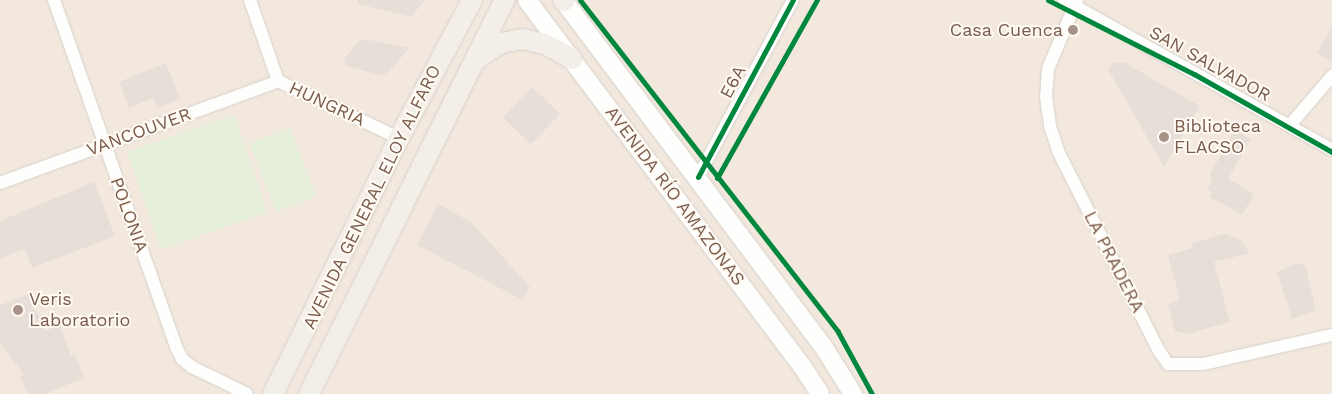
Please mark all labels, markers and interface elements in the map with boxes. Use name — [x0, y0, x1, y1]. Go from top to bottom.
place label: Casa Cuenca — [949, 19, 1063, 41]
street label: SAN SALVADOR — [1145, 22, 1275, 106]
marker: Casa Cuenca — [1067, 24, 1079, 36]
street label: AVENIDA GENERAL ELOY ALFARO — [298, 60, 446, 334]
street label: E6A — [715, 62, 751, 102]
street label: HUNGRIA — [286, 77, 368, 131]
street label: AVENIDA RÍO AMAZONAS — [600, 102, 750, 290]
street label: VANCOUVER — [84, 103, 194, 161]
place label: Biblioteca FLACSO — [1174, 116, 1261, 158]
marker: Biblioteca FLACSO — [1158, 131, 1170, 143]
street label: POLONIA — [105, 174, 153, 256]
street label: LA PRADERA — [1079, 207, 1149, 317]
place label: Veris Laboratorio — [29, 289, 130, 332]
marker: Veris Laboratorio — [11, 303, 25, 317]

